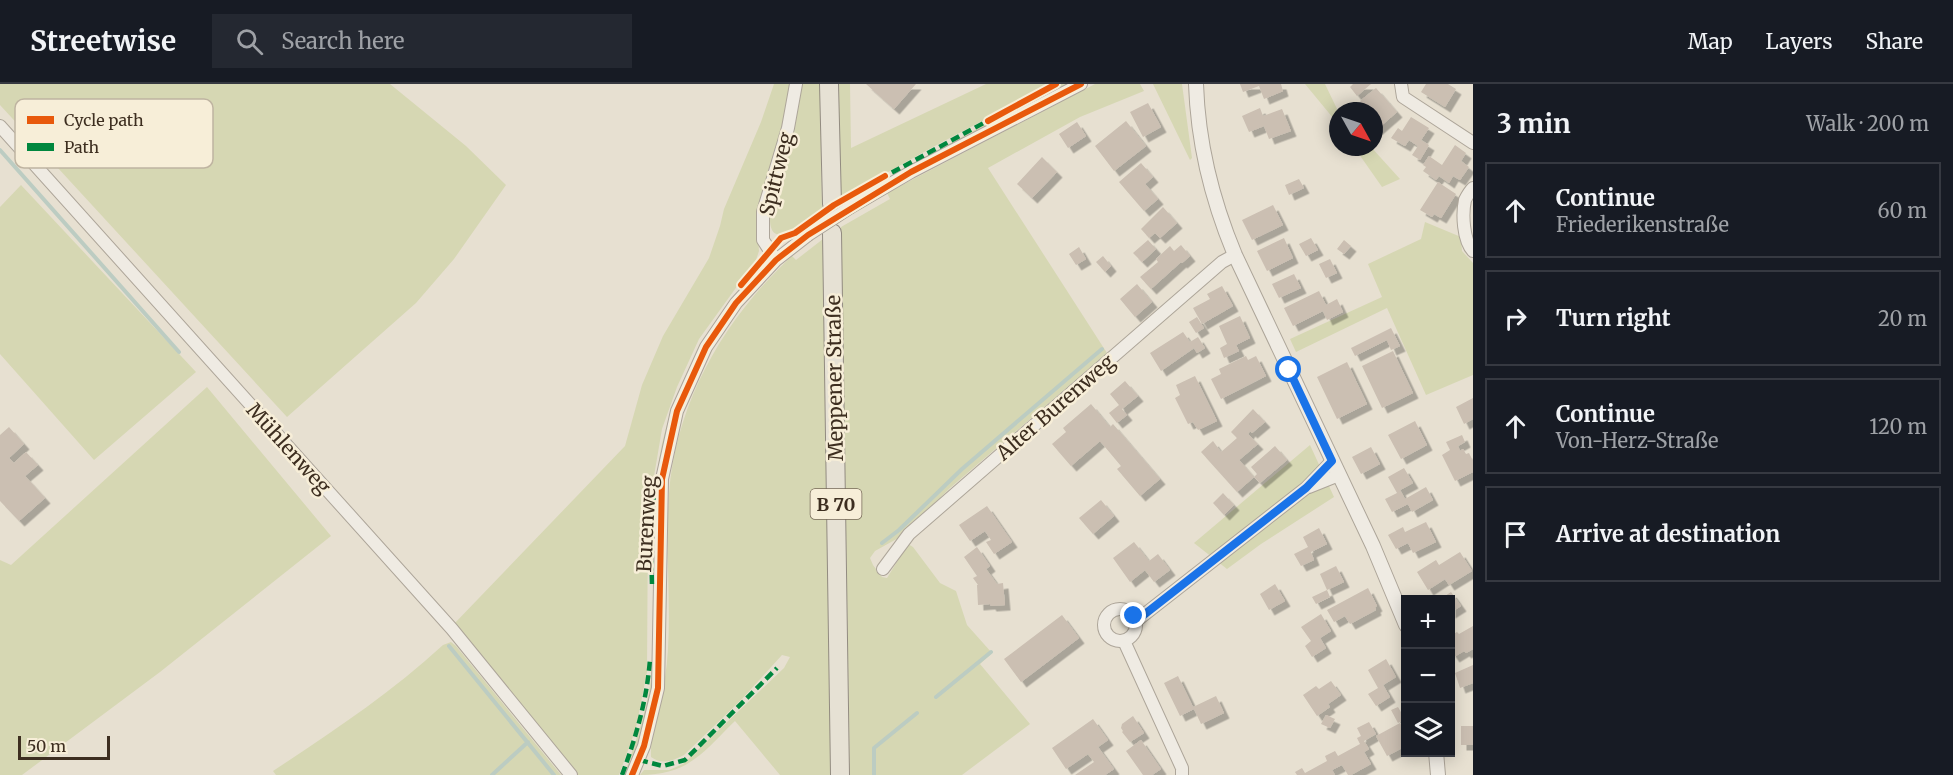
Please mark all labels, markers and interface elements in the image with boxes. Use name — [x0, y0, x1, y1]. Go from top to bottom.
search box — [212, 14, 632, 68]
text: Streetwise — [30, 23, 176, 59]
icon: search — [233, 25, 266, 58]
text: Search here — [281, 27, 405, 55]
text: Map — [1688, 28, 1733, 55]
text: Layers — [1766, 28, 1833, 55]
text: Share — [1866, 28, 1923, 55]
legend — [15, 99, 213, 168]
north arrow — [1329, 102, 1383, 156]
text: 3 min — [1497, 107, 1571, 140]
text: Cycle path — [64, 110, 144, 130]
text: Walk · 200 m — [1806, 111, 1929, 136]
street label: Spittweg — [754, 130, 798, 218]
text: Path — [64, 137, 100, 157]
text: Continue — [1556, 184, 1655, 212]
icon: ahead — [1499, 194, 1532, 227]
text: 60 m — [1877, 198, 1927, 223]
text: Friederikenstraße — [1556, 212, 1729, 237]
street label: Meppener Straße — [820, 295, 848, 461]
icon: right — [1499, 302, 1532, 335]
text: Turn right — [1556, 304, 1670, 332]
text: 20 m — [1878, 306, 1927, 331]
street label: Alter Burenweg — [990, 349, 1119, 466]
route start — [1275, 356, 1301, 382]
street label: Mühlenweg — [242, 397, 336, 499]
text: Continue — [1556, 400, 1655, 428]
icon: ahead — [1499, 410, 1532, 443]
text: 120 m — [1869, 414, 1927, 439]
text: Von-Herz-Straße — [1556, 428, 1719, 453]
street label: Burenweg — [631, 475, 661, 573]
road number: B 70 — [810, 489, 862, 519]
icon: arrive — [1499, 518, 1532, 551]
text: Arrive at destination — [1556, 520, 1780, 548]
map controls — [1401, 595, 1455, 757]
button: + — [1401, 595, 1455, 649]
route end — [1120, 602, 1146, 628]
button: − — [1401, 649, 1455, 703]
button: layers — [1401, 703, 1455, 757]
scale bar — [18, 733, 110, 760]
text: 50 m — [27, 736, 66, 756]

